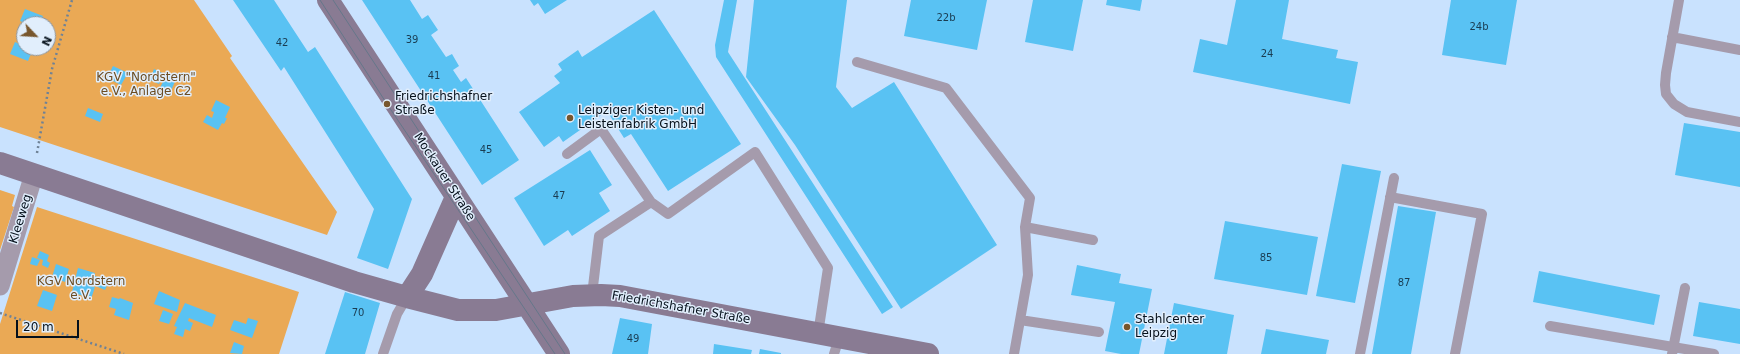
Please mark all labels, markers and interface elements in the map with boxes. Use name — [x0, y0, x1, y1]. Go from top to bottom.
house number: 22b — [936, 12, 956, 24]
north arrow — [16, 16, 56, 56]
house number: 24b — [1469, 21, 1489, 33]
text: N — [39, 34, 54, 48]
house number: 39 — [406, 34, 418, 46]
house number: 42 — [276, 37, 288, 49]
house number: 24 — [1261, 48, 1273, 60]
house number: 41 — [428, 70, 440, 82]
park label: KGV "Nordstern" e.V., Anlage C2 — [96, 71, 196, 99]
place label: Friedrichshafner Straße — [395, 90, 492, 118]
marker: Friedrichshafner Straße — [382, 99, 392, 109]
place label: Leipziger Kisten- und Leistenfabrik GmbH — [578, 104, 704, 132]
marker: Leipziger Kisten- und Leistenfabrik GmbH — [565, 113, 575, 123]
street label: Mockauer Straße — [410, 130, 478, 224]
house number: 45 — [480, 144, 492, 156]
house number: 47 — [553, 190, 565, 202]
street label: Kleeweg — [7, 193, 35, 245]
house number: 85 — [1260, 252, 1272, 264]
park label: KGV Nordstern e.V. — [37, 275, 125, 303]
house number: 87 — [1398, 277, 1410, 289]
street label: Friedrichshafner Straße — [611, 289, 751, 327]
house number: 70 — [352, 307, 364, 319]
scale bar — [18, 312, 81, 338]
place label: Stahlcenter Leipzig — [1135, 313, 1204, 341]
text: 20 m — [23, 320, 54, 334]
marker: Stahlcenter Leipzig — [1122, 322, 1132, 332]
house number: 49 — [627, 333, 639, 345]

